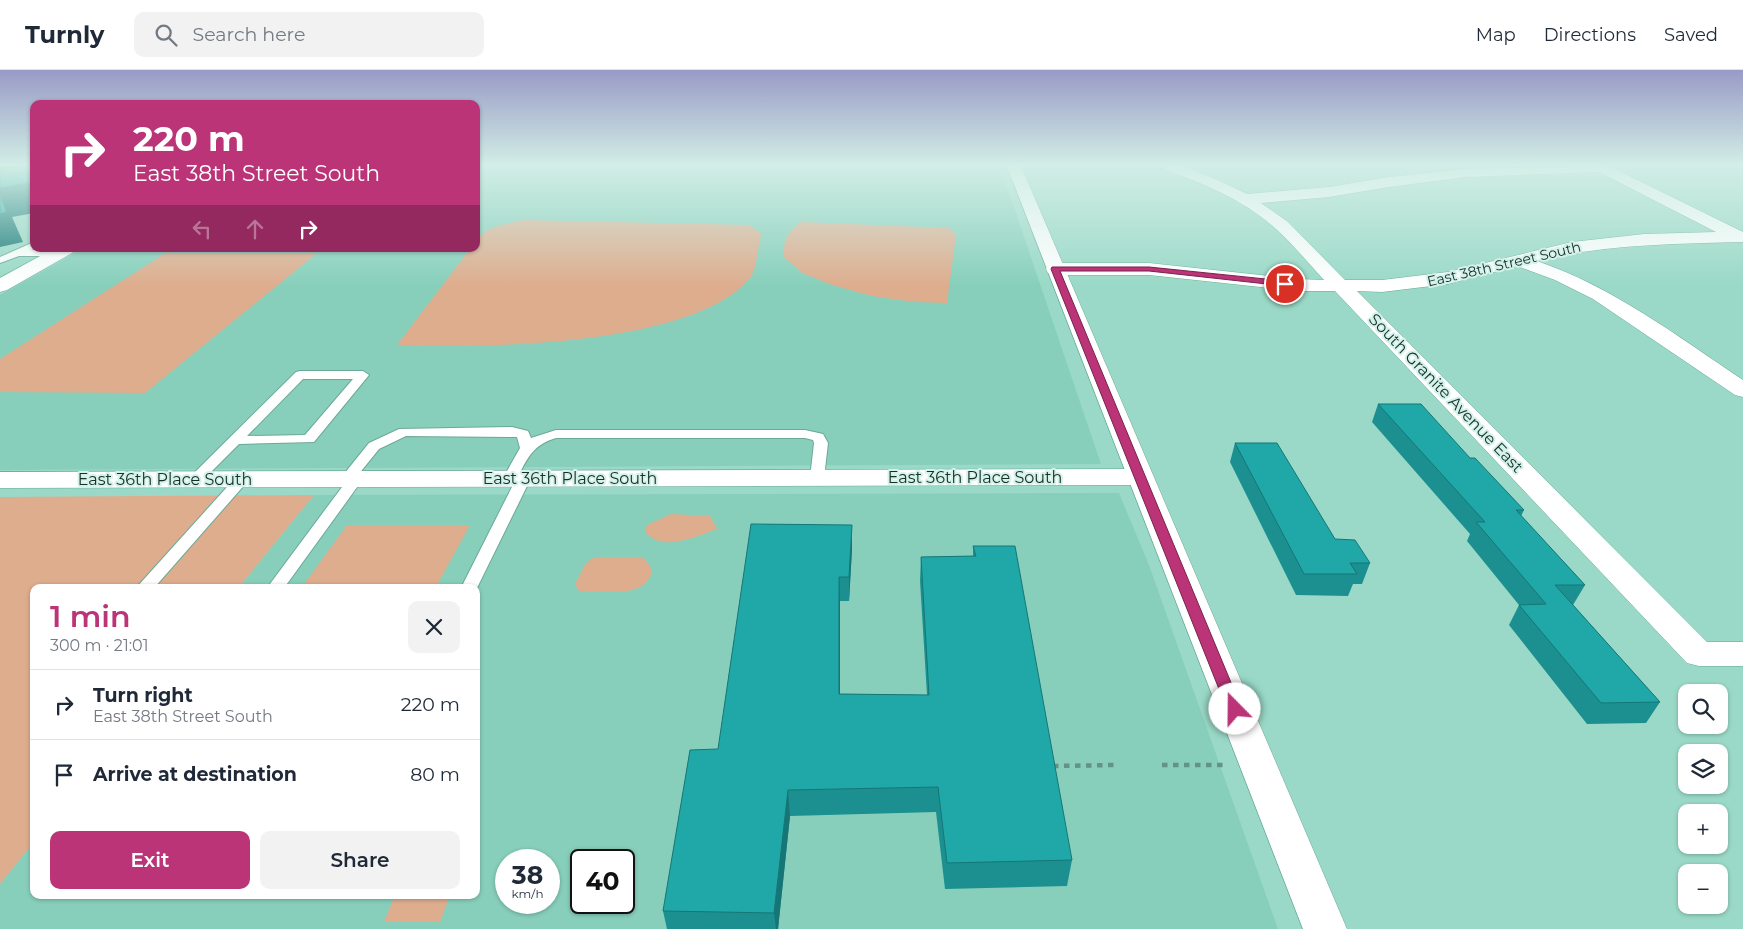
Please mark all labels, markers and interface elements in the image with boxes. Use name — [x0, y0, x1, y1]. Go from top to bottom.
search box — [134, 12, 484, 57]
text: Turnly — [25, 20, 104, 49]
icon: search — [152, 21, 180, 49]
text: Search here — [192, 23, 305, 46]
text: Map — [1476, 24, 1516, 46]
text: Directions — [1544, 24, 1636, 46]
text: Saved — [1664, 24, 1718, 46]
text: 220 m — [133, 117, 245, 160]
icon: right — [50, 120, 115, 185]
text: East 38th Street South — [133, 160, 380, 187]
icon: left — [188, 215, 216, 243]
icon: ahead — [241, 215, 269, 243]
icon: right — [294, 215, 322, 243]
street label: East 38th Street South — [1425, 238, 1583, 290]
pin — [1264, 263, 1306, 305]
icon: arrive — [1271, 270, 1299, 298]
street label: South Granite Avenue East — [1365, 310, 1527, 477]
street label: East 36th Place South — [888, 468, 1062, 487]
street label: East 36th Place South — [483, 469, 657, 488]
street label: East 36th Place South — [78, 470, 252, 489]
text: 1 min — [50, 598, 131, 635]
button: close — [408, 601, 460, 653]
text: 300 m · 21:01 — [50, 636, 148, 655]
position arrow — [1208, 682, 1260, 734]
text: Turn right — [93, 684, 193, 707]
map controls — [1678, 684, 1728, 914]
button: search — [1678, 684, 1728, 734]
icon: right — [50, 691, 78, 719]
text: 220 m — [401, 693, 460, 716]
text: East 38th Street South — [93, 707, 273, 726]
button: layers — [1678, 744, 1728, 794]
icon: arrive — [50, 761, 78, 789]
text: Arrive at destination — [93, 763, 297, 786]
text: 80 m — [410, 763, 460, 786]
button: + — [1678, 804, 1728, 854]
button: Exit — [50, 831, 250, 889]
button: Share — [260, 831, 460, 889]
speed limit sign: 40 — [570, 849, 635, 914]
text: 38 — [512, 860, 543, 890]
button: − — [1678, 864, 1728, 914]
text: km/h — [511, 886, 544, 901]

